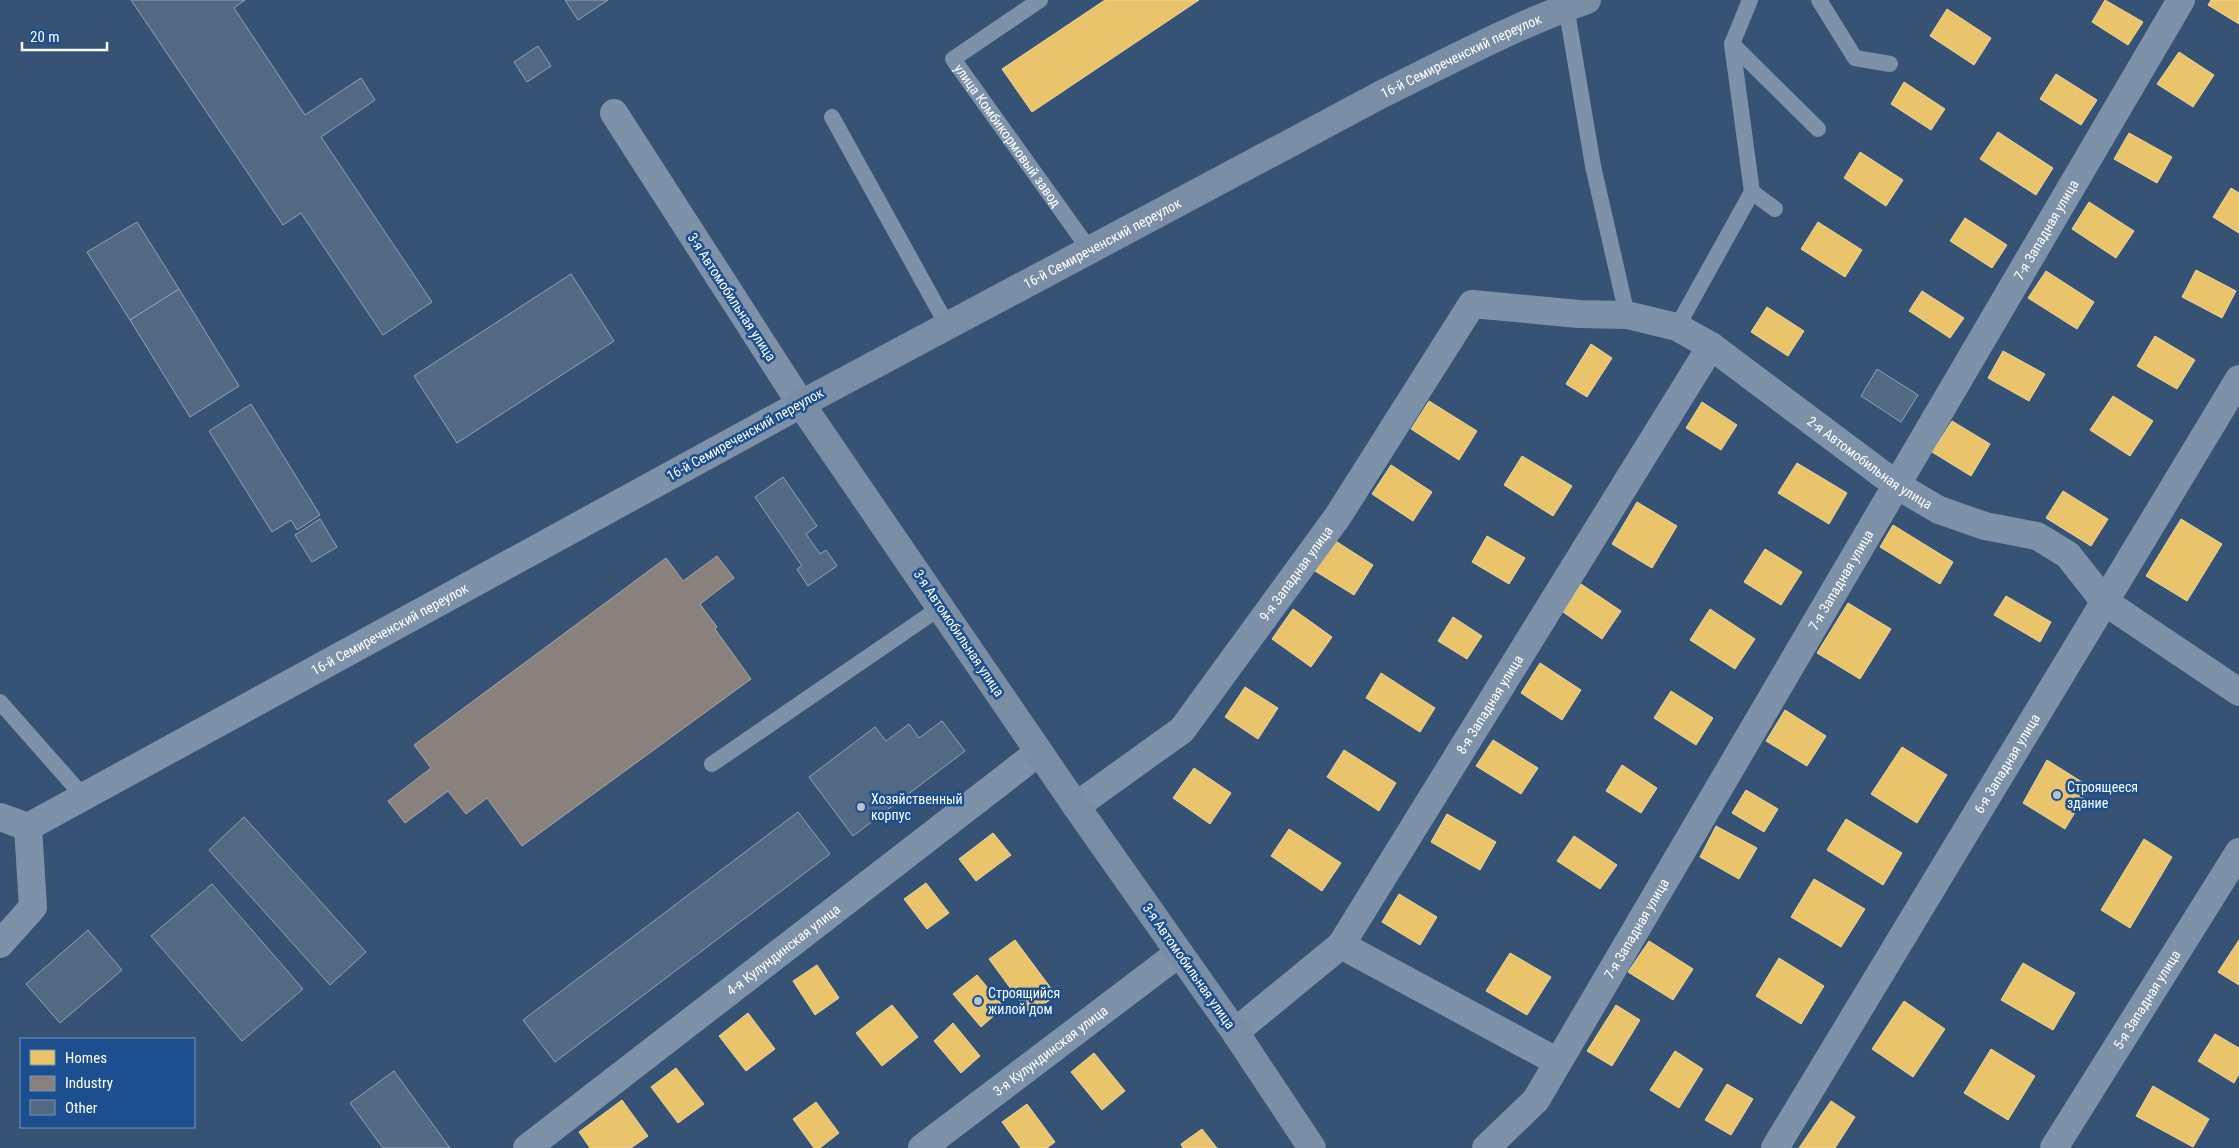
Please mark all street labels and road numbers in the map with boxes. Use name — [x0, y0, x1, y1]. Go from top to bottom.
street label: 16-й Семиреченский переулок — [1378, 10, 1544, 101]
street label: улица Комбикормовый завод — [951, 61, 1065, 210]
street label: 7-я Западная улица — [2011, 177, 2082, 283]
street label: 16-й Семиреченский переулок — [1021, 195, 1184, 292]
street label: 3-я Автомобильная улица — [685, 230, 779, 364]
street label: 16-й Семиреченский переулок — [664, 384, 826, 484]
street label: 2-я Автомобильная улица — [1804, 413, 1935, 512]
street label: 9-я Западная улица — [1256, 523, 1336, 624]
street label: 7-я Западная улица — [1805, 527, 1876, 633]
street label: 3-я Автомобильная улица — [911, 567, 1007, 699]
street label: 16-й Семиреченский переулок — [308, 580, 471, 678]
street label: 8-я Западная улица — [1453, 652, 1526, 757]
street label: 6-я Западная улица — [1971, 711, 2043, 816]
street label: 7-я Западная улица — [1601, 876, 1672, 982]
street label: 3-я Автомобильная улица — [1140, 900, 1238, 1032]
street label: 4-я Кулундинская улица — [723, 901, 843, 999]
street label: 5-я Западная улица — [2110, 947, 2184, 1052]
street label: 3-я Кулундинская улица — [990, 1002, 1111, 1099]

